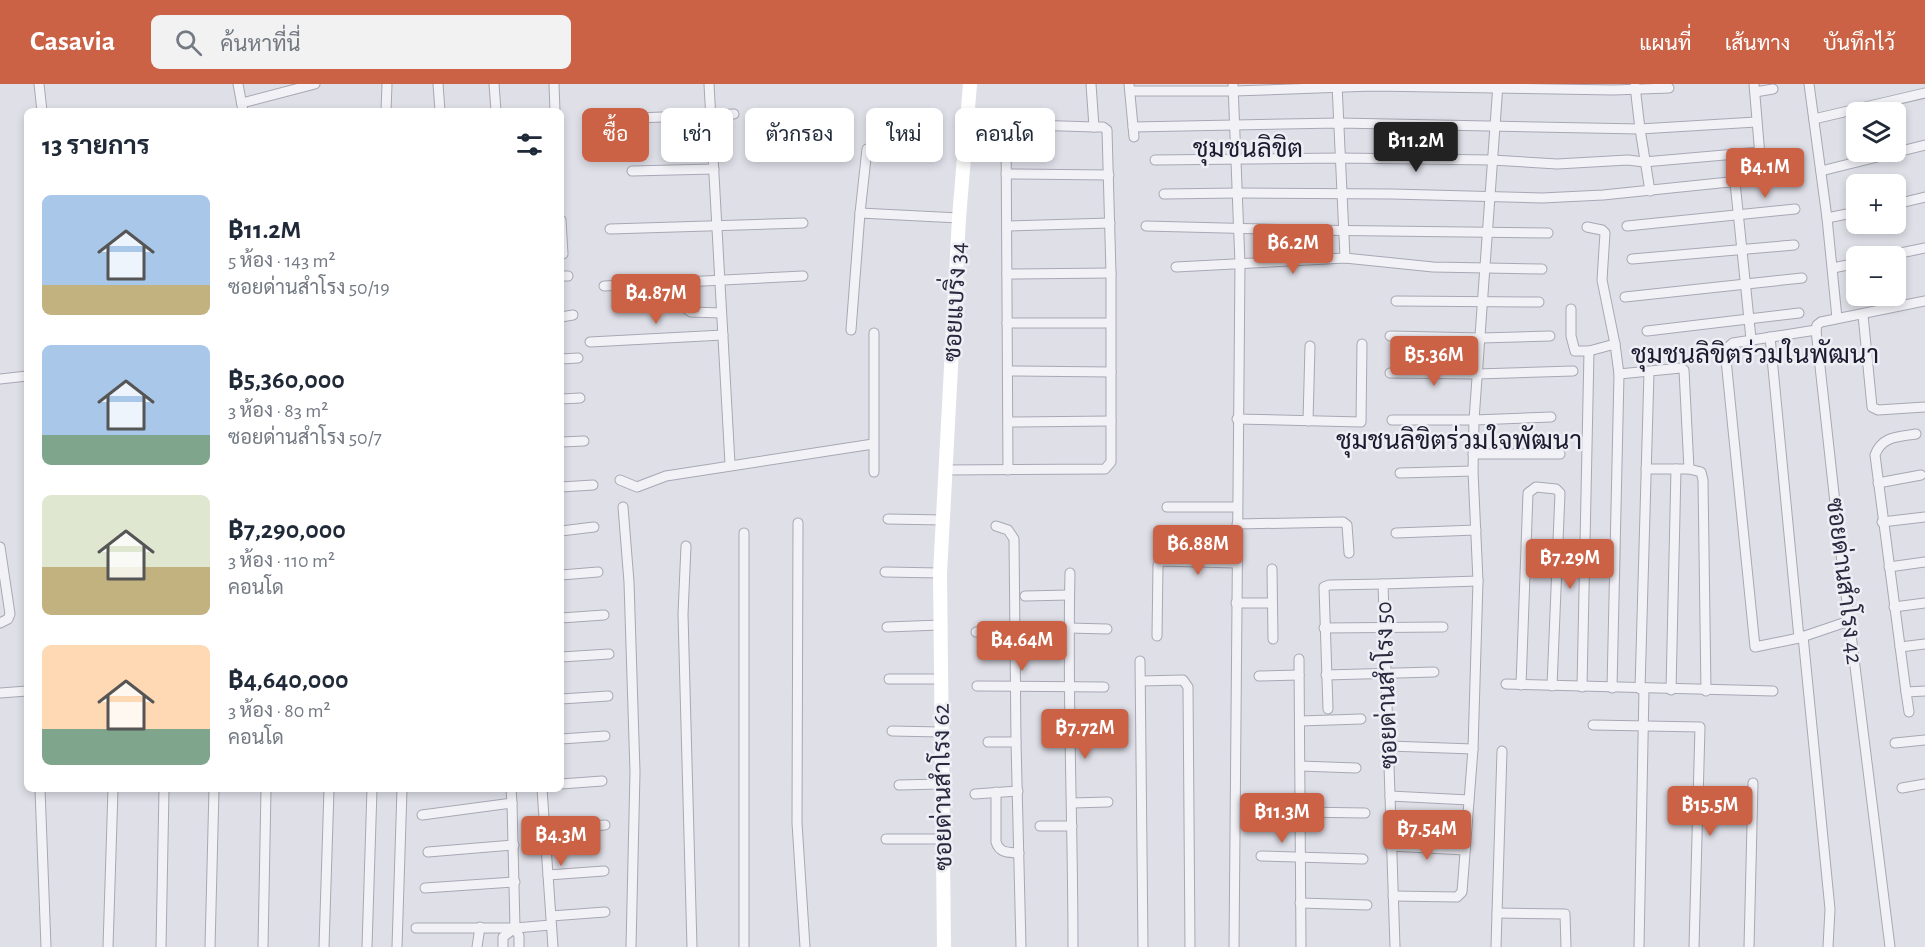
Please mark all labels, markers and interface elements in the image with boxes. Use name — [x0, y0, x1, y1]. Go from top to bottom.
search box — [151, 15, 571, 69]
icon: search — [172, 26, 205, 59]
text: Casavia — [30, 28, 115, 56]
text: ค้นหาที่นี่ — [220, 33, 301, 55]
text: แผนที่ — [1639, 33, 1692, 54]
text: เส้นทาง — [1725, 33, 1790, 54]
text: บันทึกไว้ — [1823, 33, 1895, 54]
map controls — [1846, 102, 1906, 306]
button: layers — [1846, 102, 1906, 162]
chip: ซื้อ — [582, 108, 649, 162]
chip: เช่า — [661, 108, 733, 162]
chip: ตัวกรอง — [745, 108, 854, 162]
chip: ใหม่ — [866, 108, 943, 162]
chip: คอนโด — [955, 108, 1055, 162]
pin: ฿11.2M — [1367, 122, 1465, 173]
icon: filters — [513, 128, 546, 161]
text: ฿11.2M — [1388, 131, 1444, 151]
text: 13 รายการ — [42, 133, 150, 159]
district label: ชุมชนลิขิต — [1193, 133, 1303, 166]
pin: ฿4.1M — [1723, 148, 1807, 199]
text: ฿4.1M — [1740, 157, 1790, 177]
button: + — [1846, 174, 1906, 234]
text: ฿11.2M — [228, 217, 301, 243]
icon: home — [90, 219, 162, 291]
pin: ฿6.2M — [1251, 224, 1335, 275]
text: ฿6.2M — [1267, 233, 1319, 253]
street label: ซอยแบริ่ง 34 — [932, 241, 971, 363]
button: − — [1846, 246, 1906, 306]
text: 5 ห้อง · 143 m² — [228, 251, 335, 271]
pin: ฿4.87M — [607, 274, 705, 325]
text: ซอยด่านสำโรง 50/19 — [228, 278, 390, 298]
text: ฿4.87M — [625, 283, 687, 303]
pin: ฿5.36M — [1385, 336, 1483, 387]
district label: ชุมชนลิขิตร่วมในพัฒนา — [1631, 338, 1879, 372]
text: ฿5.36M — [1404, 345, 1464, 365]
text: ฿5,360,000 — [228, 367, 345, 393]
icon: home — [90, 369, 162, 441]
text: 3 ห้อง · 83 m² — [228, 401, 328, 421]
district label: ชุมชนลิขิตร่วมใจพัฒนา — [1336, 424, 1582, 458]
text: ซอยด่านสำโรง 50/7 — [228, 428, 382, 448]
street label: ซอยด่านสำโรง 42 — [1822, 496, 1871, 666]
text: ฿7,290,000 — [228, 517, 346, 543]
icon: home — [90, 519, 162, 591]
pin: ฿6.88M — [1149, 525, 1247, 576]
text: ฿6.88M — [1167, 534, 1229, 554]
pin: ฿7.29M — [1521, 539, 1619, 590]
text: ฿7.29M — [1540, 548, 1600, 568]
text: 3 ห้อง · 110 m² — [228, 551, 335, 571]
text: คอนโด — [228, 578, 284, 598]
street label: ซอยด่านสำโรง 50 — [1367, 601, 1402, 769]
pin: ฿4.64M — [973, 621, 1071, 672]
text: ฿4.64M — [991, 630, 1053, 650]
text: ฿4,640,000 — [228, 667, 348, 693]
icon: home — [90, 669, 162, 741]
text: 3 ห้อง · 80 m² — [228, 701, 331, 721]
street label: ซอยด่านสำโรง 62 — [925, 703, 956, 871]
pin: ฿7.72M — [1036, 709, 1134, 760]
text: ฿7.72M — [1055, 718, 1115, 738]
text: คอนโด — [228, 728, 284, 748]
pin: ฿15.5M — [1661, 786, 1759, 837]
pin: ฿11.3M — [1233, 793, 1331, 844]
text: ฿15.5M — [1681, 795, 1739, 815]
text: ฿11.3M — [1254, 802, 1310, 822]
pin: ฿7.54M — [1378, 810, 1476, 861]
pin: ฿4.3M — [519, 816, 603, 867]
text: ฿7.54M — [1397, 819, 1457, 839]
text: ฿4.3M — [535, 825, 587, 845]

